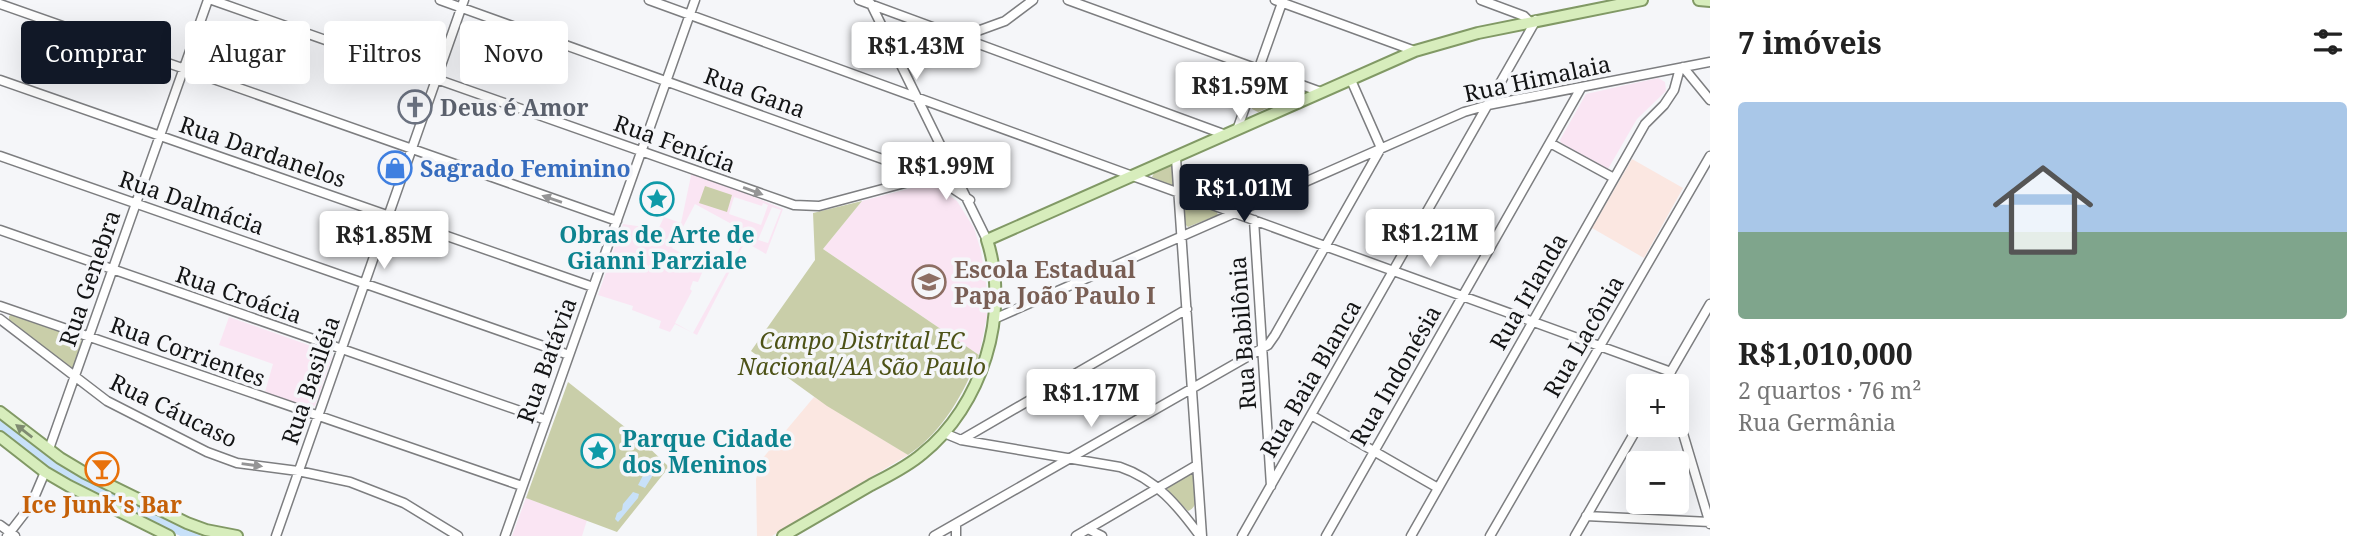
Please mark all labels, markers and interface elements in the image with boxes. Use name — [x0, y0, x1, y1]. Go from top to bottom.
chip: Comprar — [21, 21, 171, 84]
chip: Alugar — [185, 21, 310, 84]
chip: Filtros — [324, 21, 446, 84]
chip: Novo — [460, 21, 568, 84]
pin: R$1.43M — [851, 22, 981, 82]
text: 7 imóveis — [1738, 22, 1882, 63]
icon: filters — [2309, 23, 2347, 61]
text: R$1.43M — [867, 29, 965, 61]
street label: Rua Himalaia — [1461, 47, 1613, 109]
street label: Rua Gana — [700, 59, 810, 125]
pin: R$1.59M — [1175, 62, 1305, 122]
text: R$1.59M — [1191, 69, 1289, 101]
church icon: Deus é Amor — [396, 88, 434, 126]
place label: Deus é Amor — [440, 91, 588, 123]
street label: Rua Fenícia — [610, 106, 740, 180]
street label: Rua Dardanelos — [175, 108, 351, 194]
pin: R$1.99M — [881, 142, 1011, 202]
icon: home — [1980, 147, 2106, 273]
shop icon: Sagrado Feminino — [376, 149, 414, 187]
text: R$1.99M — [897, 149, 995, 181]
place label: Sagrado Feminino — [420, 152, 631, 184]
street label: Rua Dalmácia — [115, 162, 269, 242]
pin: R$1.01M — [1179, 164, 1309, 224]
text: R$1.01M — [1195, 171, 1293, 203]
place icon: Obras de Arte de Gianni Parziale — [638, 180, 676, 218]
one-way arrow — [742, 186, 763, 197]
one-way arrow — [542, 193, 563, 204]
street label: Rua Genebra — [51, 206, 127, 350]
pin: R$1.21M — [1365, 210, 1495, 269]
pin: R$1.85M — [319, 212, 449, 271]
text: R$1.21M — [1381, 216, 1479, 248]
text: R$1.85M — [335, 218, 433, 250]
place label: Obras de Arte de Gianni Parziale — [559, 218, 755, 276]
street label: Rua Irlanda — [1482, 227, 1574, 355]
place label: Escola Estadual Papa João Paulo I — [954, 253, 1155, 311]
street label: Rua Babilônia — [1221, 255, 1263, 411]
street label: Rua Croácia — [172, 257, 306, 331]
school or university icon: Escola Estadual Papa João Paulo I — [910, 263, 948, 301]
street label: Rua Lacônia — [1535, 269, 1631, 403]
street label: Rua Batávia — [509, 293, 583, 427]
street label: Rua Baia Blanca — [1252, 293, 1368, 463]
street label: Rua Indonésia — [1342, 299, 1448, 451]
street label: Rua Corrientes — [106, 308, 270, 394]
street label: Rua Basiléia — [273, 311, 347, 449]
park label: Campo Distrital EC Nacional/AA São Paulo — [737, 324, 986, 382]
text: R$1,010,000 — [1738, 333, 1913, 374]
street label: Rua Cáucaso — [105, 365, 243, 455]
pin: R$1.17M — [1026, 370, 1156, 429]
map controls — [1626, 374, 1689, 514]
button: + — [1626, 374, 1689, 437]
text: 2 quartos · 76 m² — [1738, 374, 1921, 406]
text: R$1.17M — [1042, 376, 1140, 408]
text: Rua Germânia — [1738, 406, 1896, 438]
place label: Parque Cidade dos Meninos — [622, 422, 792, 480]
one-way arrow — [15, 424, 33, 438]
place icon: Parque Cidade dos Meninos — [579, 432, 617, 470]
bar icon: Ice Junk's Bar — [83, 450, 121, 488]
button: − — [1626, 451, 1689, 514]
one-way arrow — [241, 460, 263, 471]
place label: Ice Junk's Bar — [22, 488, 182, 520]

